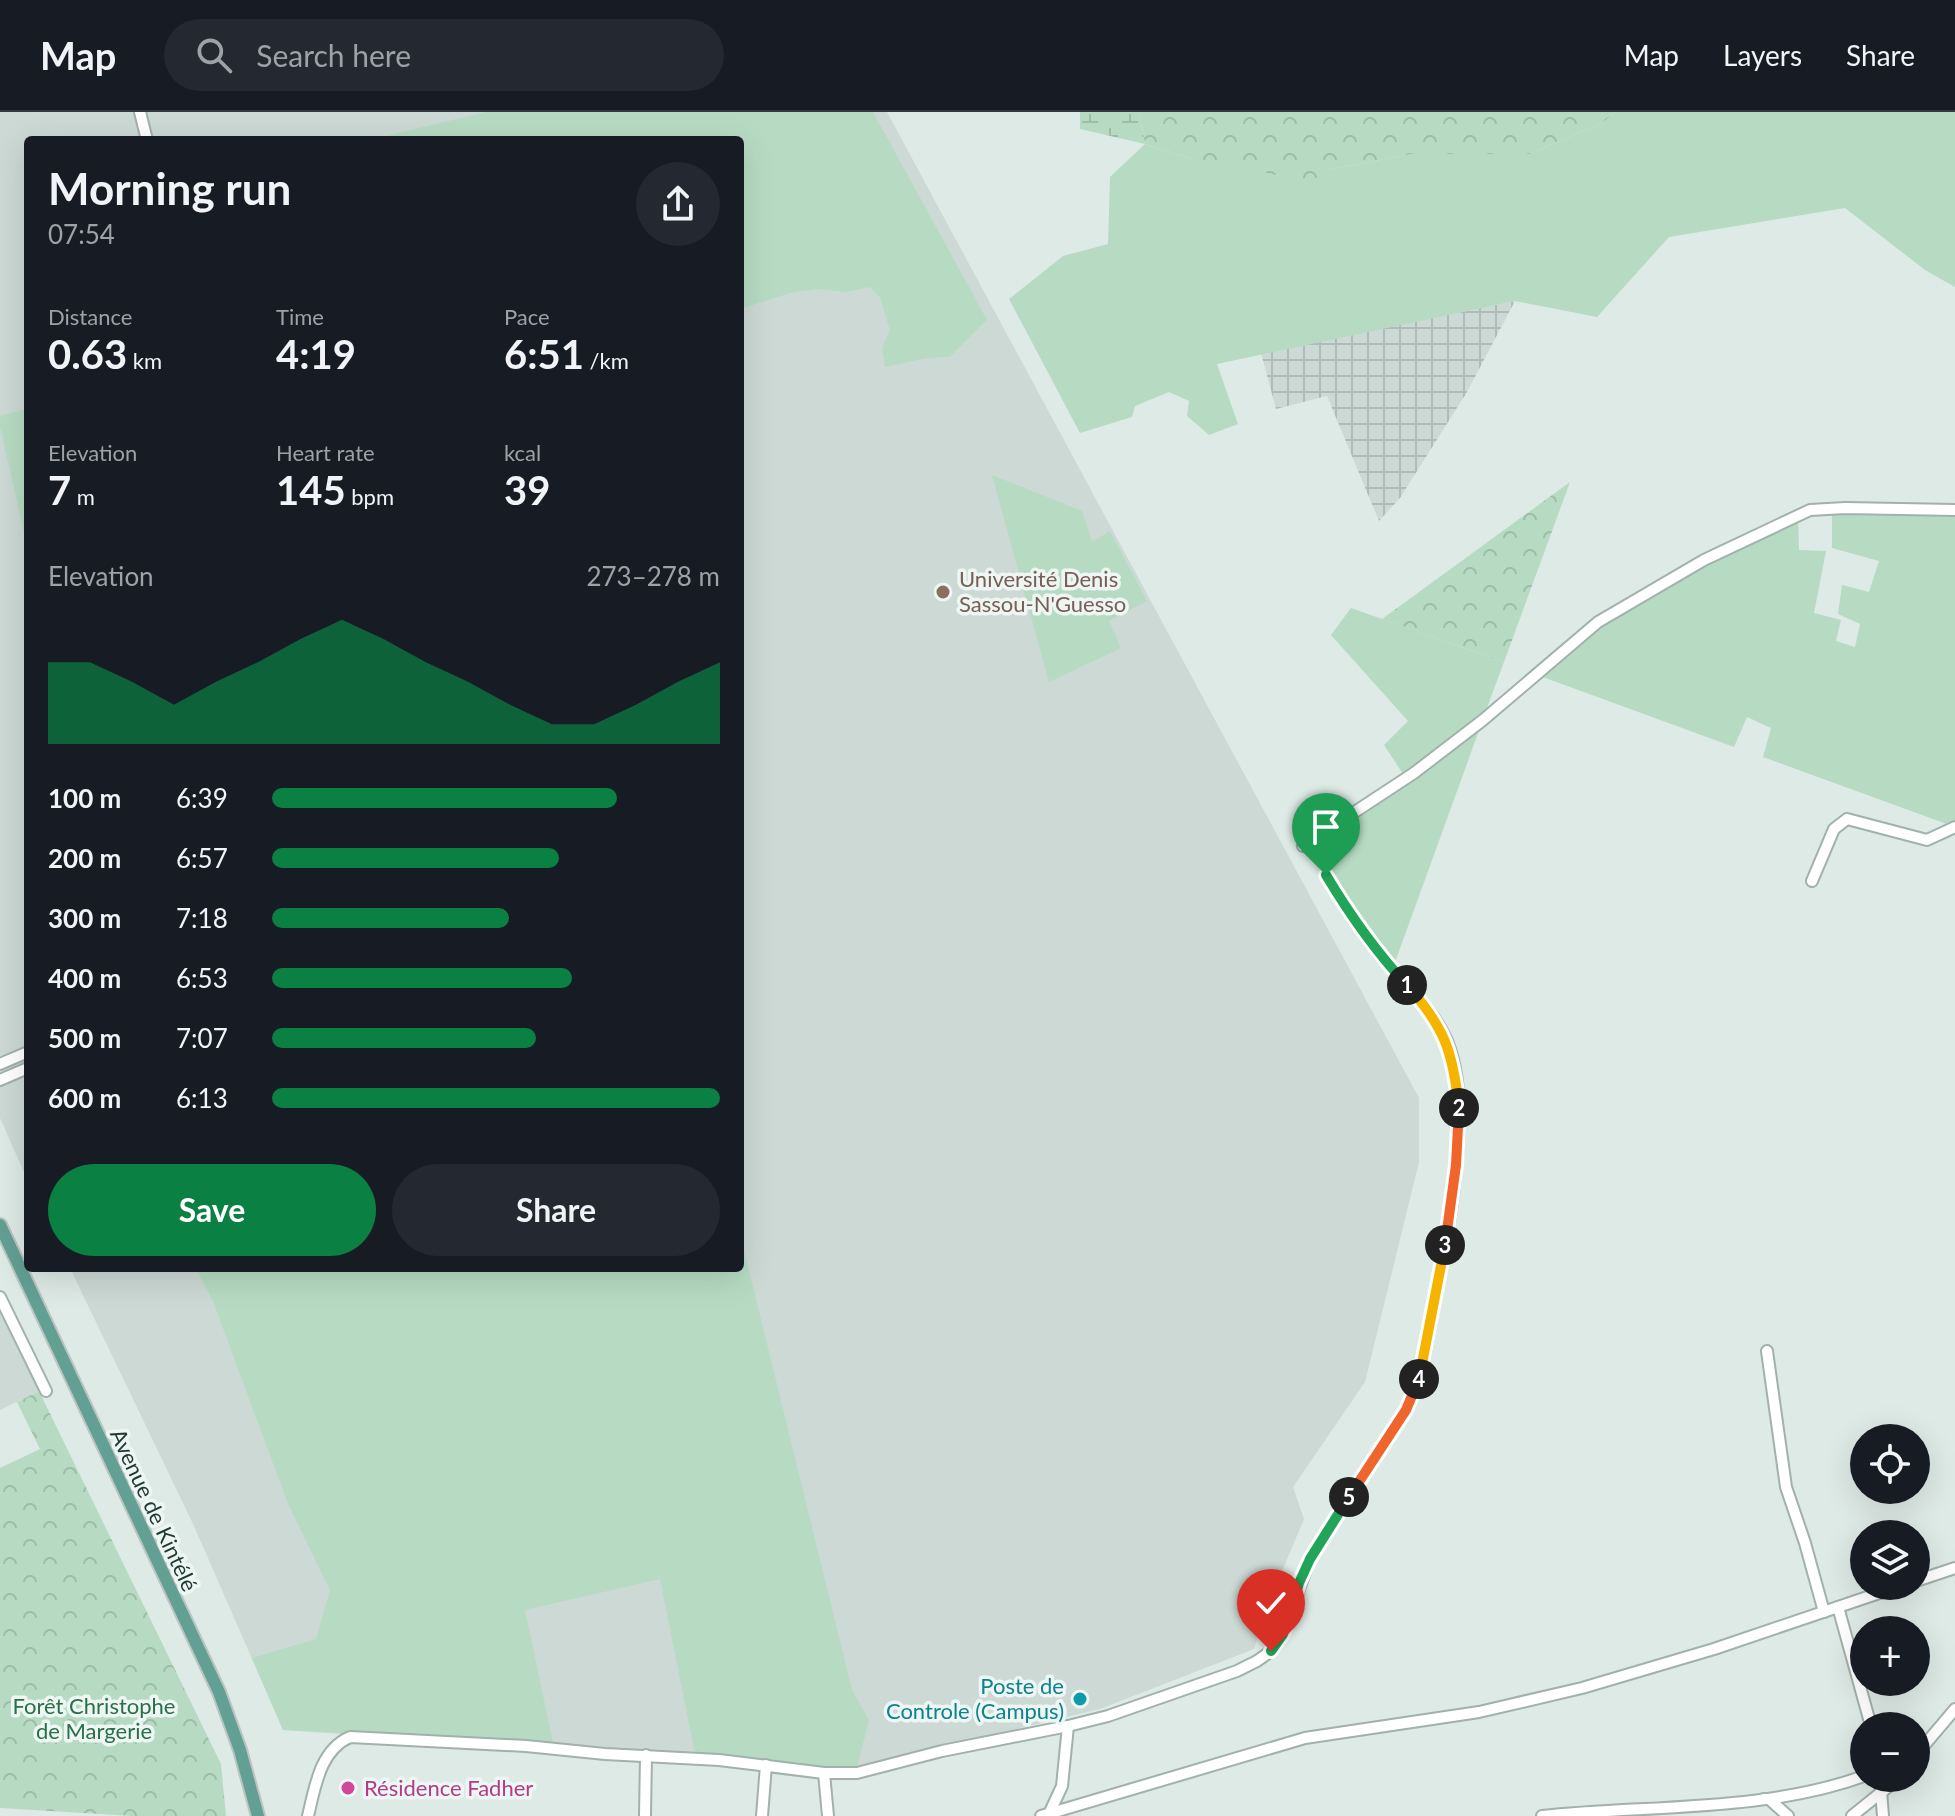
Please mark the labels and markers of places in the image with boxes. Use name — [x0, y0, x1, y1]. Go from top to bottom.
place label: Université Denis Sassou-N'Guesso — [959, 565, 1126, 617]
marker: Université Denis Sassou-N'Guesso — [934, 583, 952, 601]
pin — [1292, 793, 1360, 875]
pin: 1 — [1387, 965, 1427, 1005]
pin: 2 — [1439, 1088, 1479, 1128]
pin: 3 — [1425, 1225, 1465, 1265]
pin: 4 — [1399, 1359, 1439, 1399]
pin: 5 — [1329, 1477, 1369, 1517]
pin — [1237, 1569, 1305, 1651]
place label: Poste de Controle (Campus) — [886, 1672, 1064, 1724]
marker: Poste de Controle (Campus) — [1071, 1690, 1089, 1708]
place label: Résidence Fadher — [364, 1774, 533, 1801]
marker: Résidence Fadher — [339, 1779, 357, 1797]

